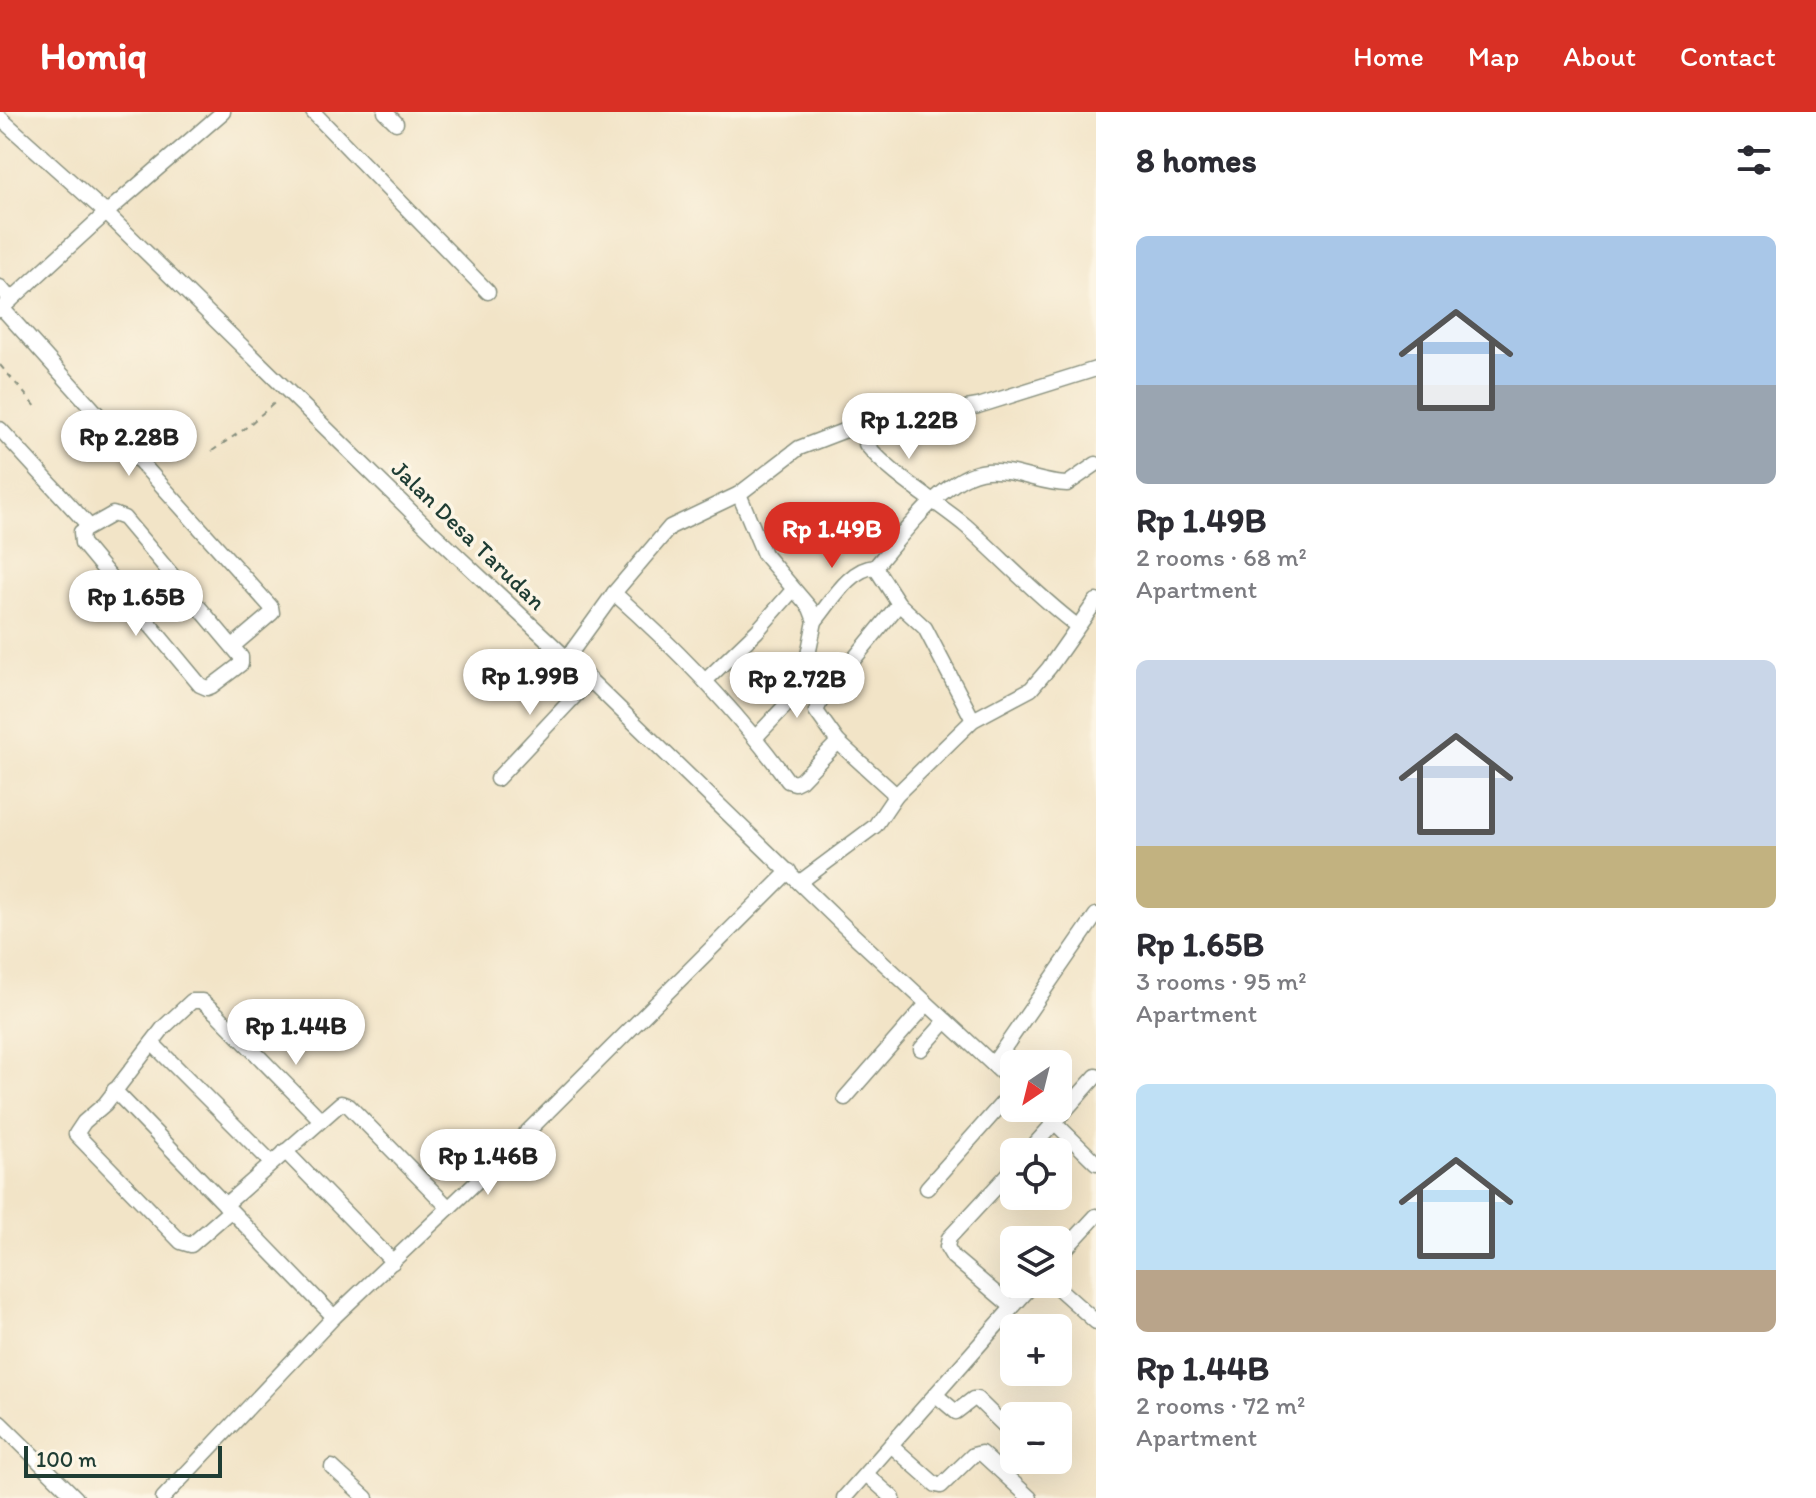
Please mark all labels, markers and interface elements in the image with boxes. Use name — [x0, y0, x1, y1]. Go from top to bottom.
text: Homiq — [40, 33, 147, 79]
text: Home — [1353, 39, 1424, 73]
text: Map — [1468, 39, 1519, 73]
text: About — [1563, 39, 1636, 73]
text: Contact — [1680, 39, 1776, 73]
icon: filters — [1732, 138, 1776, 182]
text: 8 homes — [1136, 140, 1257, 181]
icon: home — [1384, 288, 1528, 432]
pin: Rp 1.22B — [826, 393, 992, 461]
text: Rp 1.22B — [860, 403, 958, 435]
pin: Rp 2.28B — [46, 410, 212, 478]
text: Rp 2.28B — [79, 420, 179, 452]
street label: Jalan Desa Tarudan — [386, 454, 552, 616]
text: Rp 1.49B — [1136, 500, 1267, 541]
pin: Rp 1.49B — [749, 502, 915, 570]
text: Rp 1.49B — [782, 512, 882, 544]
text: 2 rooms · 68 m² — [1136, 541, 1307, 573]
pin: Rp 1.65B — [53, 570, 219, 638]
text: Apartment — [1136, 573, 1257, 605]
text: Rp 1.65B — [87, 580, 185, 612]
pin: Rp 1.99B — [447, 649, 613, 717]
pin: Rp 2.72B — [714, 652, 880, 720]
text: Rp 1.99B — [481, 659, 579, 691]
text: Rp 2.72B — [748, 662, 846, 694]
icon: home — [1384, 712, 1528, 856]
text: Rp 1.65B — [1136, 924, 1264, 965]
text: 3 rooms · 95 m² — [1136, 965, 1307, 997]
text: Apartment — [1136, 997, 1257, 1029]
pin: Rp 1.44B — [213, 999, 379, 1067]
text: Rp 1.44B — [245, 1009, 347, 1041]
north arrow — [1000, 1050, 1072, 1122]
map controls — [1000, 1050, 1072, 1474]
pin: Rp 1.46B — [405, 1129, 571, 1197]
icon: home — [1384, 1136, 1528, 1280]
button: locate — [1000, 1138, 1072, 1210]
text: Rp 1.46B — [438, 1139, 538, 1171]
button: layers — [1000, 1226, 1072, 1298]
button: + — [1000, 1314, 1072, 1386]
text: Rp 1.44B — [1136, 1348, 1269, 1389]
text: 2 rooms · 72 m² — [1136, 1389, 1305, 1421]
button: − — [1000, 1402, 1072, 1474]
text: Apartment — [1136, 1421, 1257, 1453]
scale bar — [24, 1442, 222, 1478]
text: 100 m — [36, 1446, 97, 1473]

